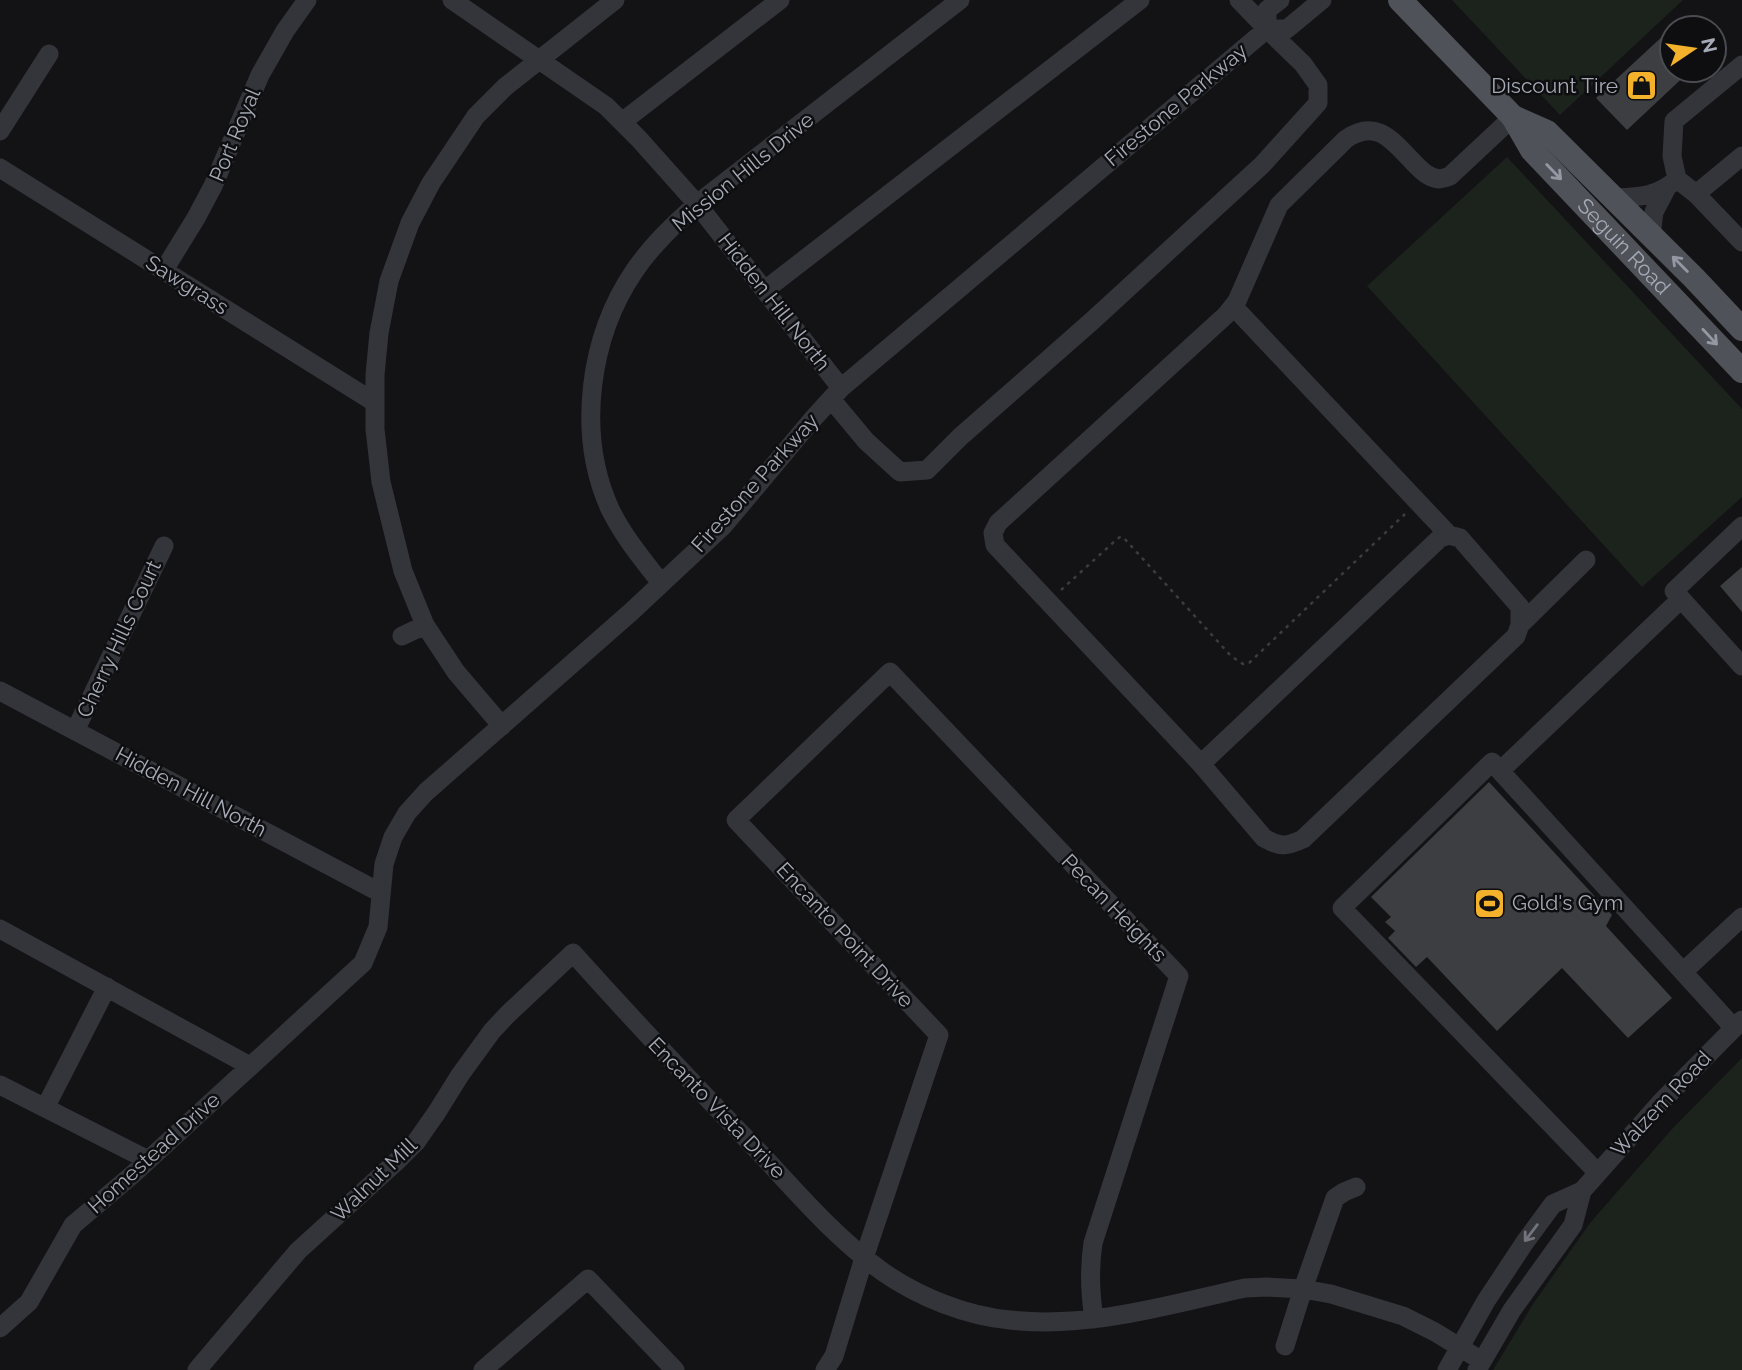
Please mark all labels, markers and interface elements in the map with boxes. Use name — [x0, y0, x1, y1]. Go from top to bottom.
north arrow — [1658, 14, 1728, 84]
text: N — [1697, 36, 1722, 55]
street label: Firestone Parkway — [1100, 38, 1252, 171]
shop icon: Discount Tire — [1624, 69, 1658, 103]
place label: Discount Tire — [1491, 73, 1618, 98]
street label: Port Royal — [204, 84, 265, 185]
street label: Mission Hills Drive — [667, 107, 819, 236]
one-way arrow — [1545, 163, 1562, 180]
street label: Seguin Road — [1573, 193, 1676, 299]
street label: Hidden Hill North — [713, 228, 836, 375]
street label: Sawgrass — [141, 249, 233, 320]
one-way arrow — [1671, 256, 1688, 273]
one-way arrow — [1702, 328, 1719, 345]
street label: Firestone Parkway — [686, 408, 823, 557]
street label: Cherry Hills Court — [71, 556, 166, 721]
street label: Hidden Hill North — [111, 741, 271, 842]
street label: Pecan Heights — [1057, 849, 1172, 967]
street label: Encanto Point Drive — [772, 857, 919, 1012]
sports icon: Gold's Gym — [1472, 886, 1506, 920]
place label: Gold's Gym — [1512, 890, 1623, 915]
street label: Encanto Vista Drive — [643, 1032, 791, 1184]
street label: Walzem Road — [1605, 1046, 1716, 1162]
street label: Homestead Drive — [83, 1087, 225, 1218]
street label: Walnut Mill — [326, 1132, 422, 1227]
one-way arrow — [1524, 1224, 1539, 1242]

